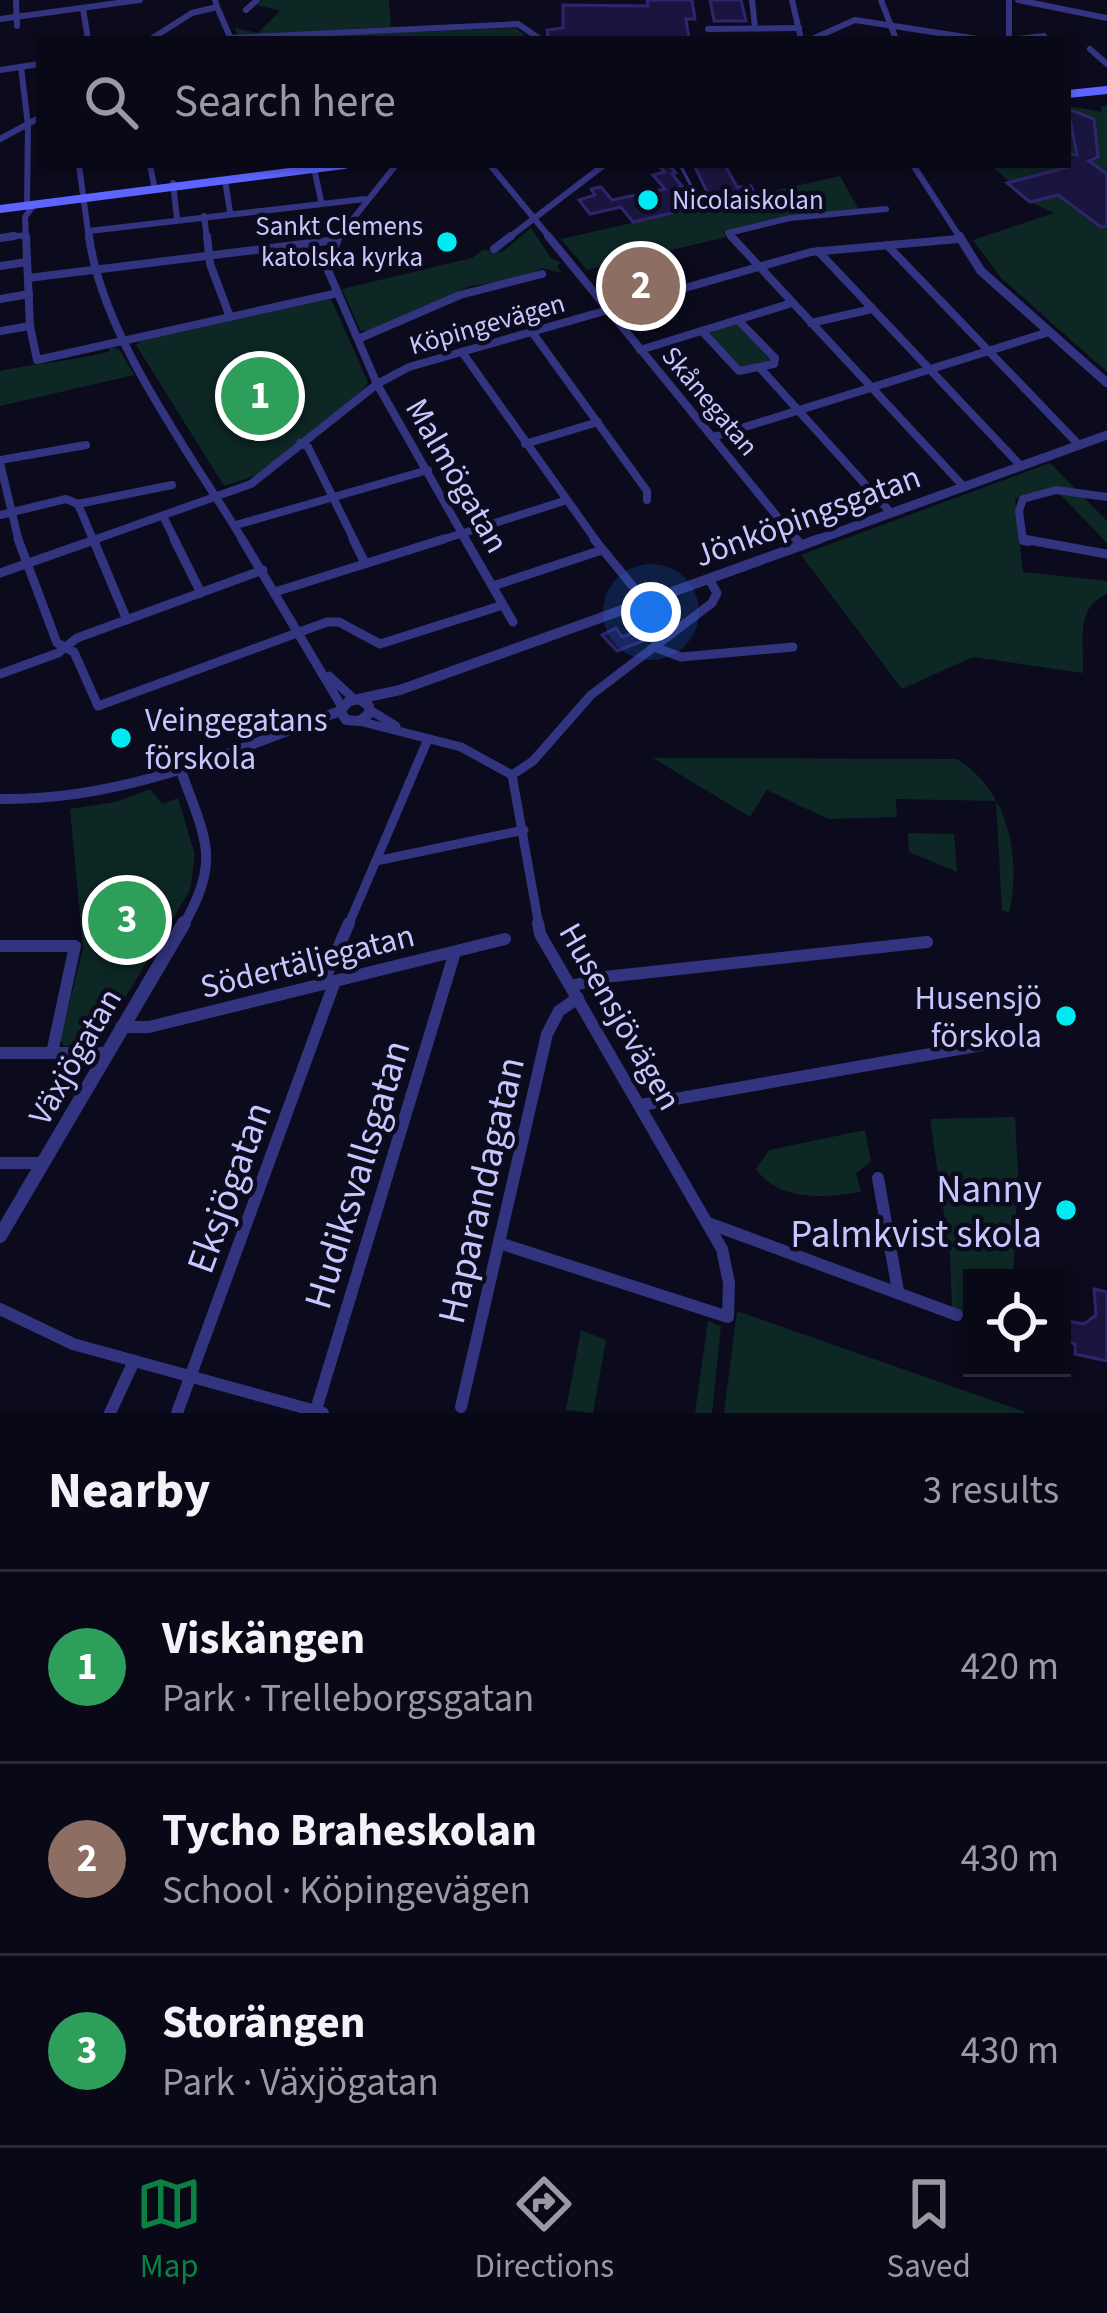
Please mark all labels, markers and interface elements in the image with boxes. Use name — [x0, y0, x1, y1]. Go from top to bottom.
search box — [36, 36, 1071, 168]
icon: search — [78, 69, 144, 135]
text: Search here — [174, 70, 396, 134]
place label: Nicolaiskolan — [672, 181, 824, 220]
marker: Nicolaiskolan — [635, 187, 661, 213]
place label: Sankt Clemens katolska kyrka — [255, 207, 423, 277]
marker: Sankt Clemens katolska kyrka — [434, 229, 460, 255]
pin: 2 — [602, 241, 680, 331]
street label: Köpingevägen — [405, 284, 570, 365]
street label: Skånegatan — [652, 338, 767, 465]
pin: 1 — [221, 351, 299, 441]
street label: Malmögatan — [393, 390, 520, 562]
street label: Jönköpingsgatan — [688, 454, 927, 579]
your location — [621, 582, 681, 642]
place label: Veingegatans förskola — [145, 697, 328, 782]
marker: Veingegatans förskola — [108, 725, 134, 751]
pin: 3 — [88, 875, 166, 965]
street label: Södertäljegatan — [195, 912, 419, 1011]
street label: Husensjövägen — [547, 914, 692, 1119]
place label: Husensjö förskola — [914, 975, 1042, 1060]
street label: Växjögatan — [17, 980, 133, 1134]
marker: Husensjö förskola — [1053, 1003, 1079, 1029]
street label: Hudiksvallsgatan — [290, 1033, 425, 1316]
street label: Haparandagatan — [424, 1052, 540, 1329]
street label: Eksjögatan — [173, 1094, 287, 1281]
place label: Nanny Palmkvist skola — [790, 1162, 1042, 1263]
marker: Nanny Palmkvist skola — [1053, 1197, 1079, 1223]
map controls — [963, 1269, 1071, 1377]
button: locate — [963, 1269, 1071, 1377]
text: Nearby — [48, 1455, 210, 1527]
text: 3 results — [923, 1463, 1059, 1519]
text: Viskängen — [162, 1607, 365, 1671]
text: 1 — [77, 1639, 97, 1695]
text: 420 m — [961, 1639, 1059, 1695]
text: Park · Trelleborgsgatan — [162, 1671, 534, 1727]
text: Tycho Braheskolan — [162, 1799, 537, 1863]
text: 2 — [77, 1831, 97, 1887]
text: 430 m — [961, 1831, 1059, 1887]
text: School · Köpingevägen — [162, 1863, 531, 1919]
text: Storängen — [162, 1991, 366, 2055]
text: 3 — [77, 2023, 97, 2079]
text: 430 m — [961, 2023, 1059, 2079]
text: Park · Växjögatan — [162, 2055, 439, 2111]
tab: Map — [136, 2171, 202, 2290]
tab: Directions — [475, 2171, 614, 2290]
tab: Saved — [887, 2171, 971, 2290]

